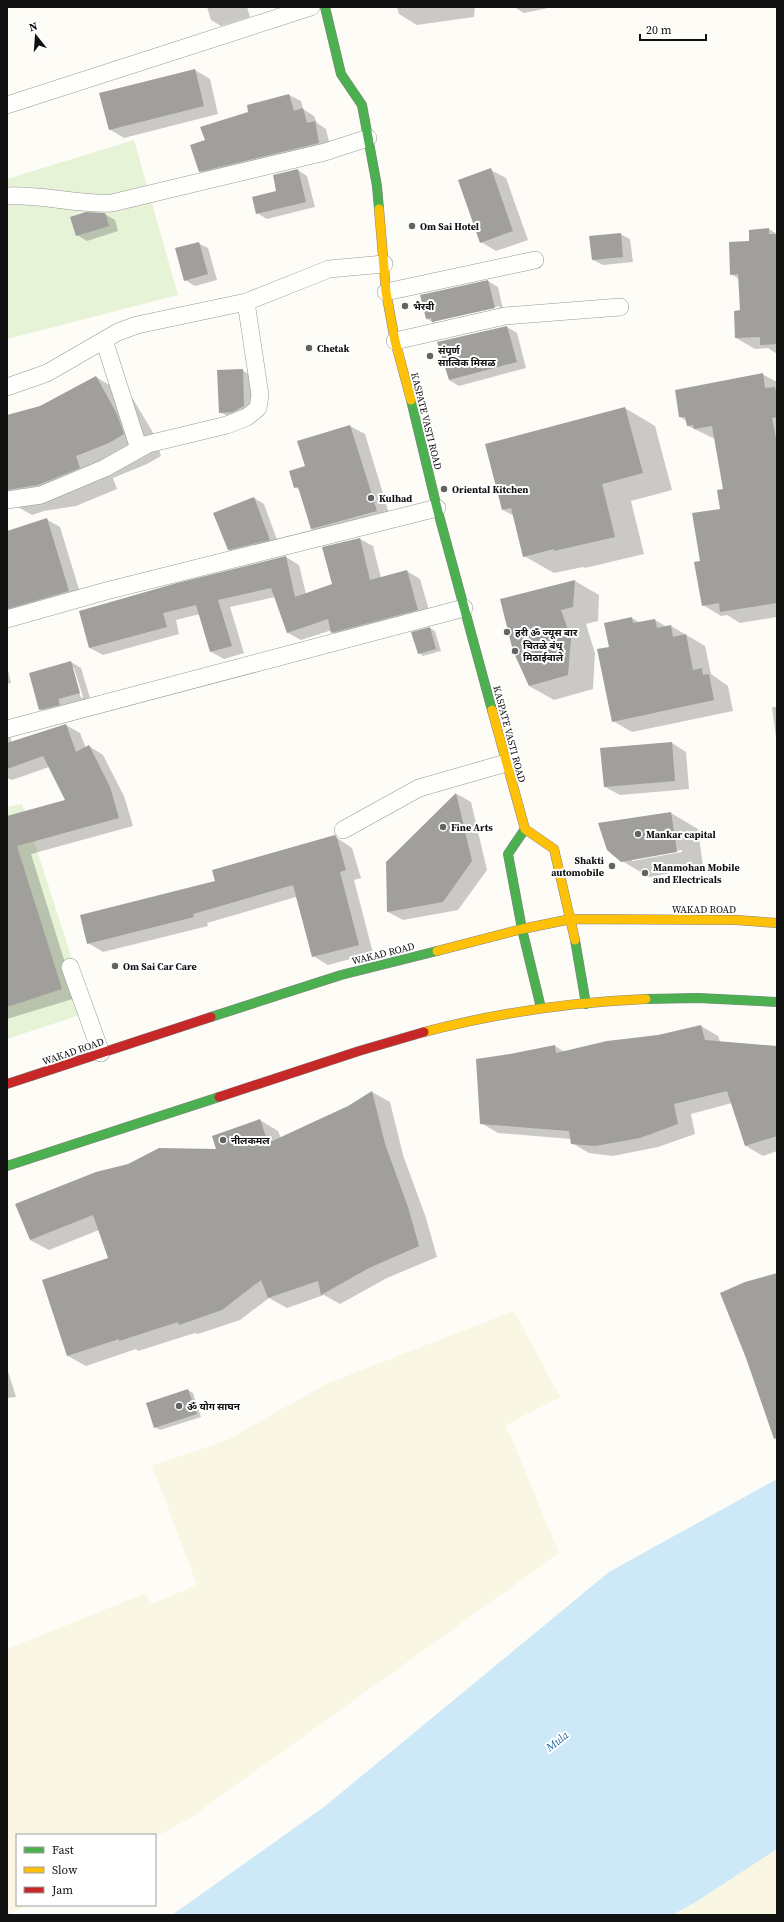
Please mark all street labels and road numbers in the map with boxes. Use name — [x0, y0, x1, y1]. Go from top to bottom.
street label: KASPATE VASTI ROAD — [408, 371, 445, 471]
street label: KASPATE VASTI ROAD — [490, 684, 529, 784]
street label: WAKAD ROAD — [672, 903, 736, 916]
street label: WAKAD ROAD — [350, 939, 416, 968]
street label: WAKAD ROAD — [41, 1035, 106, 1068]

